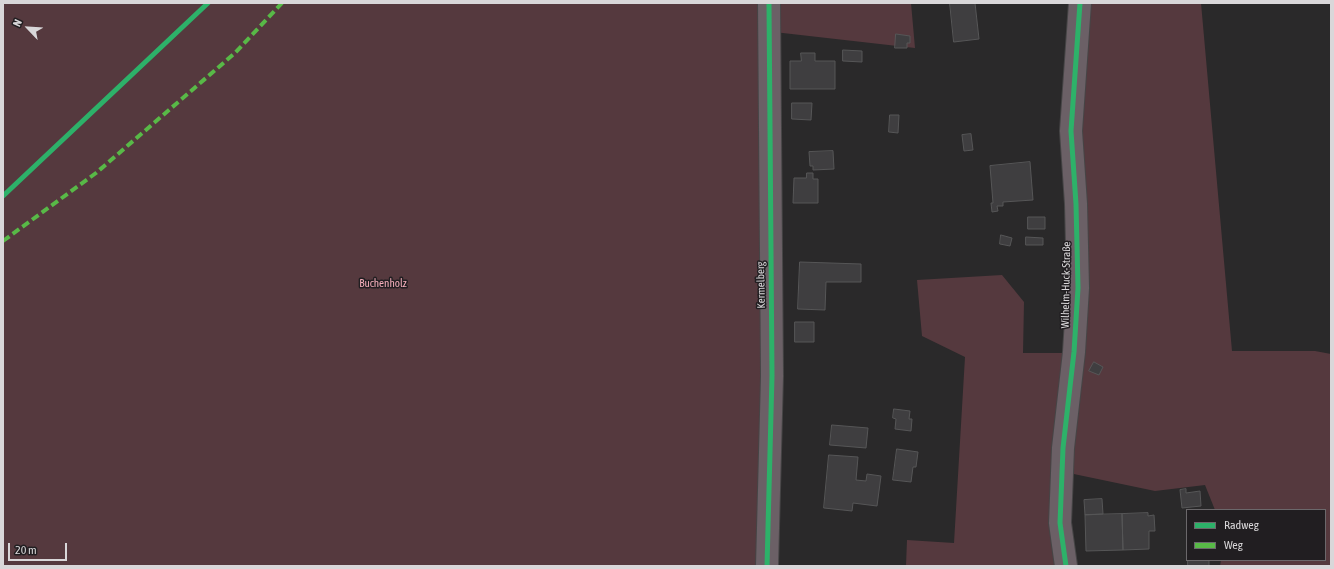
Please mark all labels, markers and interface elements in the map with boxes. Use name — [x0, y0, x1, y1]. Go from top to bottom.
north arrow — [8, 8, 48, 48]
text: N — [10, 17, 24, 28]
street label: Wilhelm-Huck-Straße — [1059, 241, 1073, 329]
street label: Kermelberg — [754, 261, 768, 309]
park label: Buchenholz — [359, 277, 407, 291]
legend — [1186, 509, 1326, 561]
text: Radweg — [1224, 518, 1259, 532]
scale bar — [10, 535, 69, 561]
text: Weg — [1224, 538, 1243, 552]
text: 20 m — [15, 543, 37, 557]

